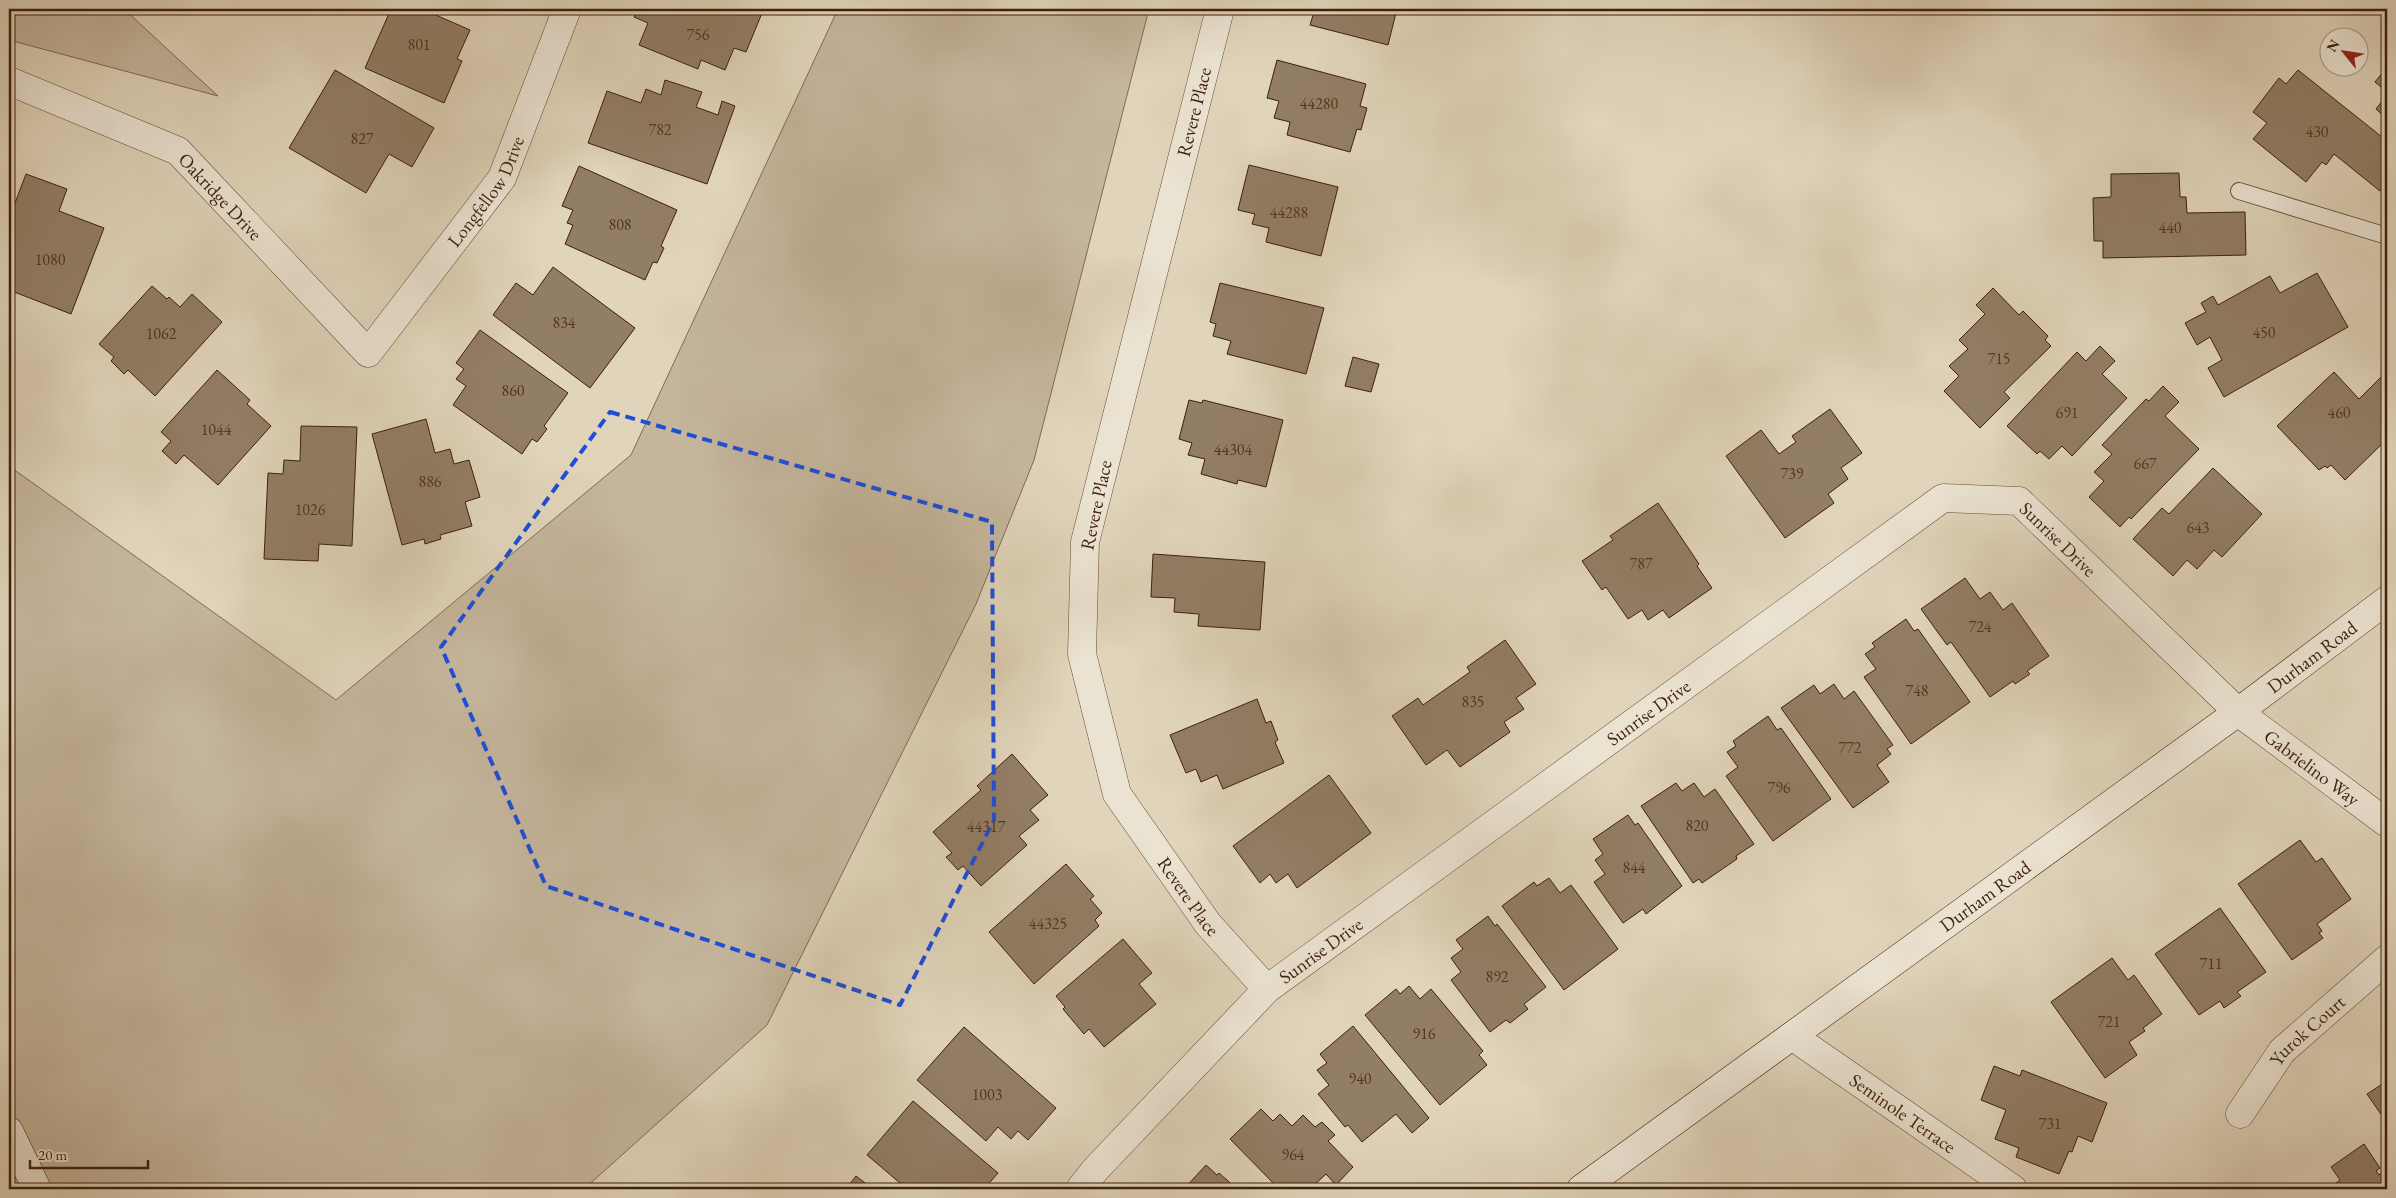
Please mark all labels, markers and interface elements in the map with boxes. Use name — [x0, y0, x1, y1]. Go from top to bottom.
house number: 756 — [686, 24, 710, 45]
north arrow — [2318, 28, 2368, 78]
house number: 801 — [407, 34, 431, 55]
text: N — [2322, 36, 2344, 55]
street label: Revere Place — [1171, 65, 1217, 159]
house number: 44280 — [1300, 93, 1339, 114]
house number: 782 — [648, 119, 672, 140]
house number: 430 — [2305, 121, 2329, 142]
house number: 827 — [350, 128, 374, 149]
street label: Longfellow Drive — [441, 132, 530, 252]
street label: Oakridge Drive — [173, 147, 268, 245]
house number: 44288 — [1270, 202, 1309, 223]
house number: 808 — [608, 214, 632, 235]
house number: 440 — [2158, 217, 2182, 238]
house number: 1080 — [35, 249, 66, 270]
house number: 834 — [552, 312, 576, 333]
house number: 450 — [2252, 322, 2276, 343]
house number: 1062 — [146, 323, 177, 344]
house number: 715 — [1987, 348, 2011, 369]
house number: 860 — [501, 380, 525, 401]
house number: 691 — [2055, 402, 2079, 423]
house number: 460 — [2327, 402, 2351, 423]
house number: 1044 — [201, 419, 232, 440]
house number: 44304 — [1214, 439, 1253, 460]
house number: 667 — [2133, 453, 2157, 474]
street label: Revere Place — [1074, 458, 1118, 552]
house number: 739 — [1780, 463, 1804, 484]
house number: 886 — [418, 471, 442, 492]
street label: Sunrise Drive — [2014, 496, 2102, 582]
house number: 1026 — [295, 499, 326, 520]
house number: 643 — [2186, 517, 2210, 538]
house number: 787 — [1629, 553, 1653, 574]
street label: Durham Road — [2262, 614, 2362, 699]
house number: 724 — [1968, 616, 1992, 637]
street label: Sunrise Drive — [1601, 673, 1695, 751]
house number: 748 — [1905, 680, 1929, 701]
house number: 835 — [1461, 691, 1485, 712]
street label: Gabrielino Way — [2259, 723, 2366, 812]
house number: 772 — [1838, 737, 1862, 758]
house number: 796 — [1767, 777, 1791, 798]
house number: 820 — [1685, 815, 1709, 836]
house number: 44317 — [967, 816, 1006, 837]
street label: Revere Place — [1152, 852, 1225, 941]
street label: Durham Road — [1934, 854, 2036, 937]
house number: 844 — [1622, 857, 1646, 878]
street label: Sunrise Drive — [1274, 911, 1367, 989]
house number: 44325 — [1029, 913, 1067, 934]
house number: 711 — [2199, 953, 2223, 974]
house number: 892 — [1485, 966, 1509, 987]
street label: Yurok Court — [2263, 989, 2350, 1070]
house number: 721 — [2097, 1011, 2121, 1032]
house number: 916 — [1412, 1023, 1436, 1044]
street label: Seminole Terrace — [1845, 1067, 1961, 1158]
house number: 940 — [1348, 1068, 1372, 1089]
house number: 1003 — [972, 1084, 1003, 1105]
house number: 731 — [2038, 1113, 2062, 1134]
scale bar — [30, 1138, 148, 1170]
house number: 964 — [1281, 1144, 1305, 1165]
text: 20 m — [38, 1145, 67, 1164]

